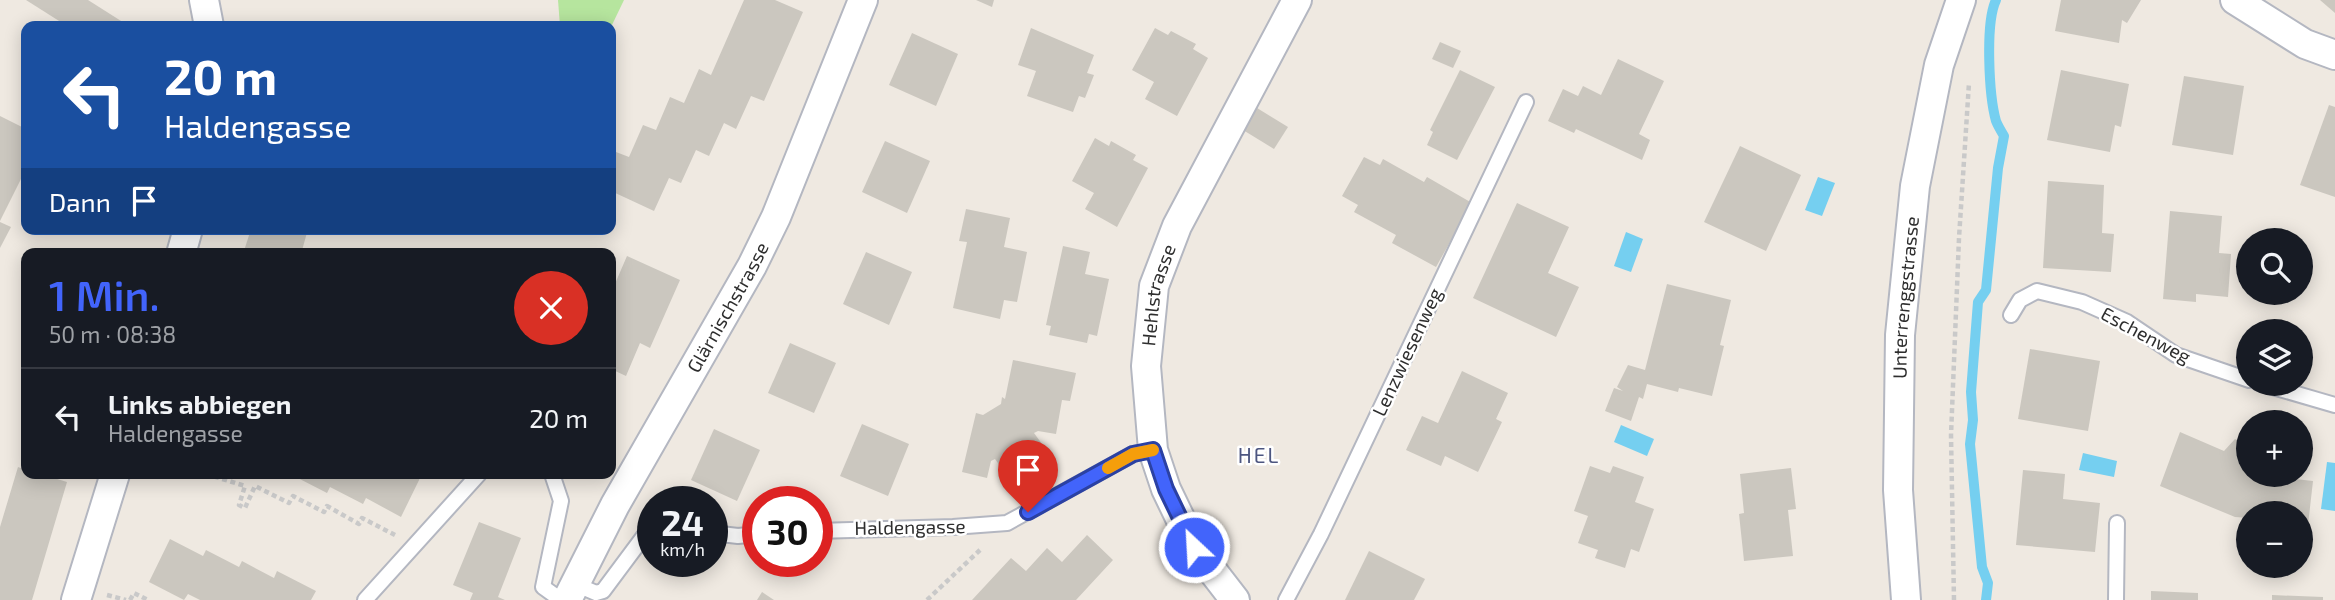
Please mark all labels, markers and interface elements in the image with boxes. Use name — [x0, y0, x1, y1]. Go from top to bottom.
text: 20 m — [164, 46, 277, 105]
icon: left — [49, 49, 140, 140]
text: Haldengasse — [164, 106, 352, 144]
icon: arrive — [125, 182, 163, 220]
text: Dann — [49, 186, 111, 217]
street label: Unterrenggstrasse — [1887, 215, 1923, 379]
map controls — [2236, 228, 2313, 578]
button: search — [2236, 228, 2313, 305]
street label: Glärnischstrasse — [681, 238, 773, 376]
street label: Hehlstrasse — [1136, 241, 1180, 347]
text: 1 Min. — [49, 269, 160, 319]
button: close — [514, 271, 588, 345]
street label: Lenzwiesenweg — [1367, 284, 1446, 419]
street label: Eschenweg — [2097, 301, 2195, 368]
button: layers — [2236, 319, 2313, 396]
text: 50 m · 08:38 — [49, 320, 176, 348]
text: Links abbiegen — [108, 388, 292, 419]
icon: left — [49, 398, 87, 436]
text: 20 m — [529, 402, 588, 433]
button: + — [2236, 410, 2313, 487]
text: Haldengasse — [108, 419, 243, 447]
pin — [998, 440, 1058, 512]
district label: HEL — [1238, 442, 1280, 467]
icon: arrive — [1009, 451, 1047, 489]
speed limit sign: 30 — [742, 486, 833, 577]
text: 24 — [661, 501, 704, 543]
button: − — [2236, 501, 2313, 578]
position arrow — [1157, 510, 1231, 584]
street label: Haldengasse — [854, 514, 966, 539]
text: km/h — [660, 538, 705, 560]

